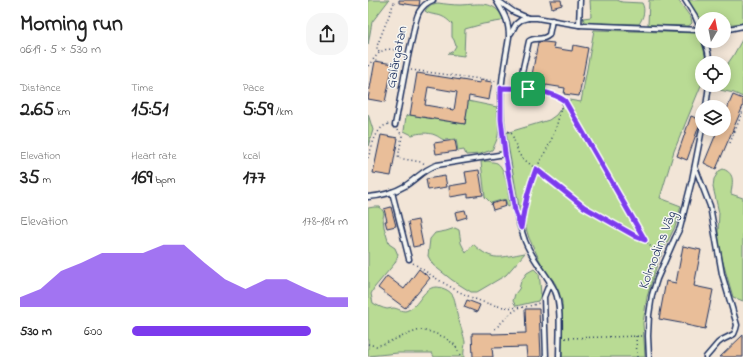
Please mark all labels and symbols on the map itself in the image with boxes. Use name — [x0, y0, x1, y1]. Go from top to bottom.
north arrow — [695, 12, 731, 48]
street label: Galärgatan — [381, 24, 414, 90]
pin — [511, 72, 545, 106]
street label: Kolmodins Väg — [633, 208, 683, 292]

